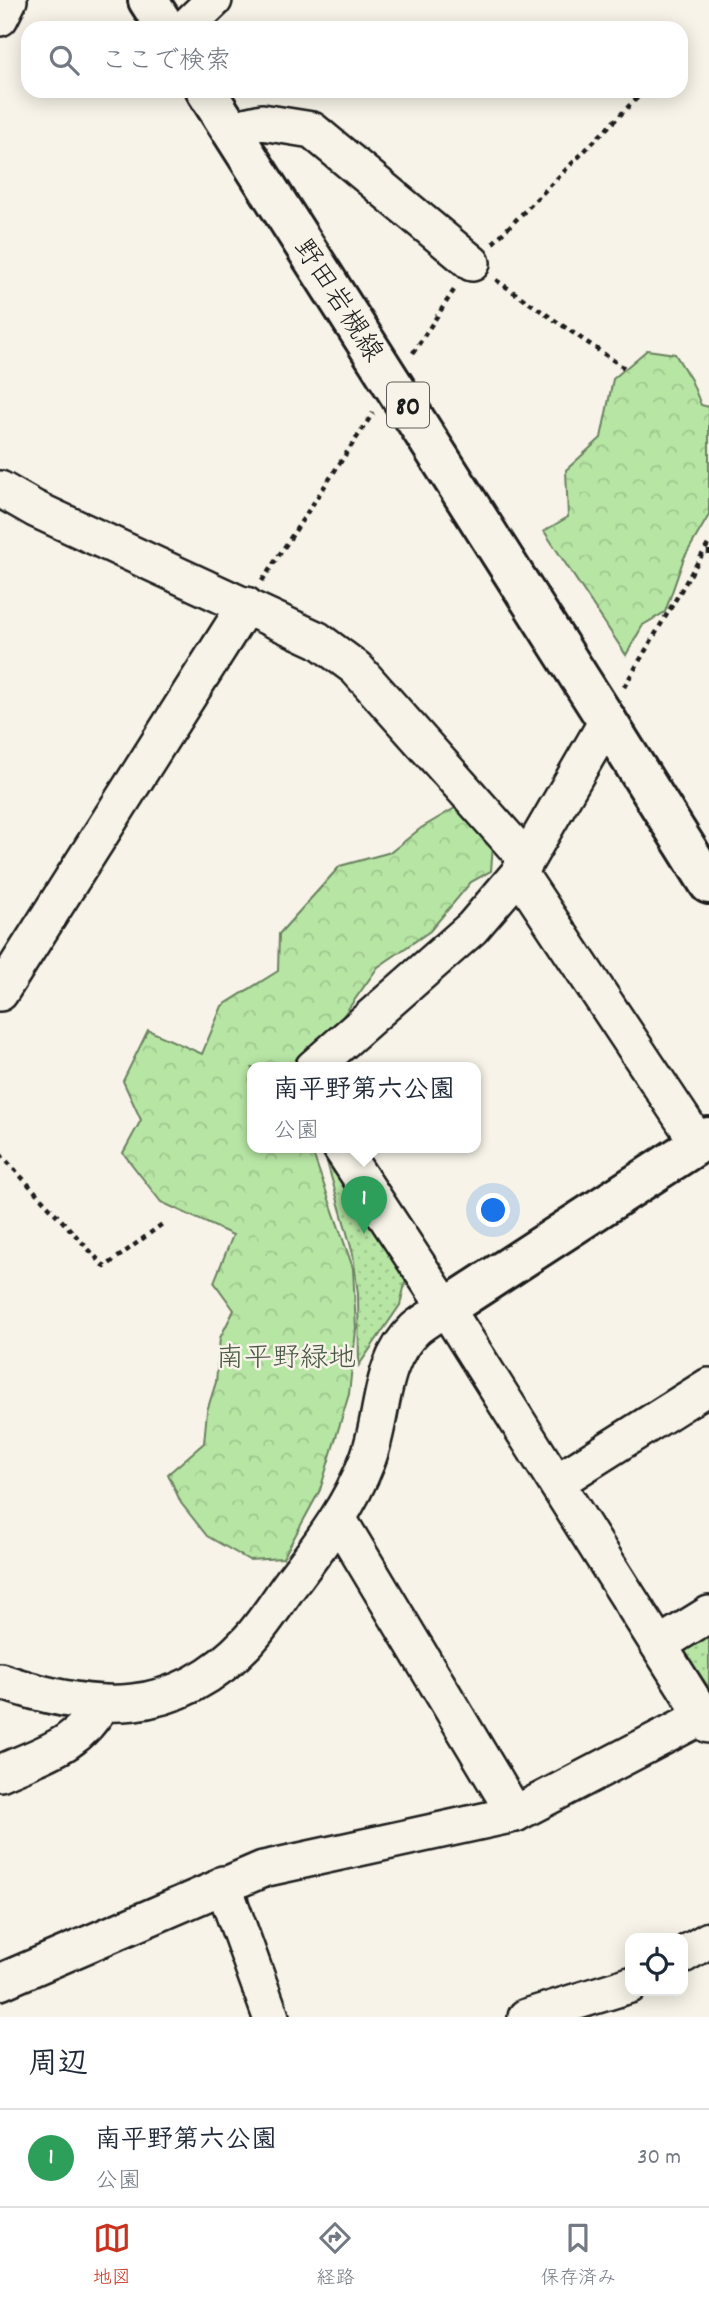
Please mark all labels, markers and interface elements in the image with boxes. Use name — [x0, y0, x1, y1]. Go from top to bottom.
search box — [21, 21, 688, 98]
icon: search — [45, 41, 83, 79]
text: ここで検索 — [101, 44, 231, 81]
street label: 野田岩槻線 — [281, 232, 391, 371]
road number: 80 — [387, 382, 429, 428]
popup — [247, 1062, 481, 1153]
text: 南平野第六公園 — [273, 1073, 455, 1110]
text: 公園 — [273, 1116, 319, 1149]
pin: 1 — [341, 1176, 387, 1234]
your location — [476, 1193, 510, 1227]
park label: 南平野緑地 — [216, 1341, 356, 1381]
map controls — [625, 1933, 688, 1996]
button: locate — [625, 1933, 688, 1996]
text: 周辺 — [28, 2045, 88, 2088]
text: 南平野第六公園 — [95, 2123, 277, 2160]
text: 1 — [48, 2142, 54, 2175]
text: 30 m — [637, 2142, 681, 2175]
text: 公園 — [95, 2166, 141, 2199]
tab: 地図 — [93, 2219, 131, 2293]
tab: 経路 — [316, 2219, 354, 2293]
tab: 保存済み — [540, 2219, 616, 2293]

